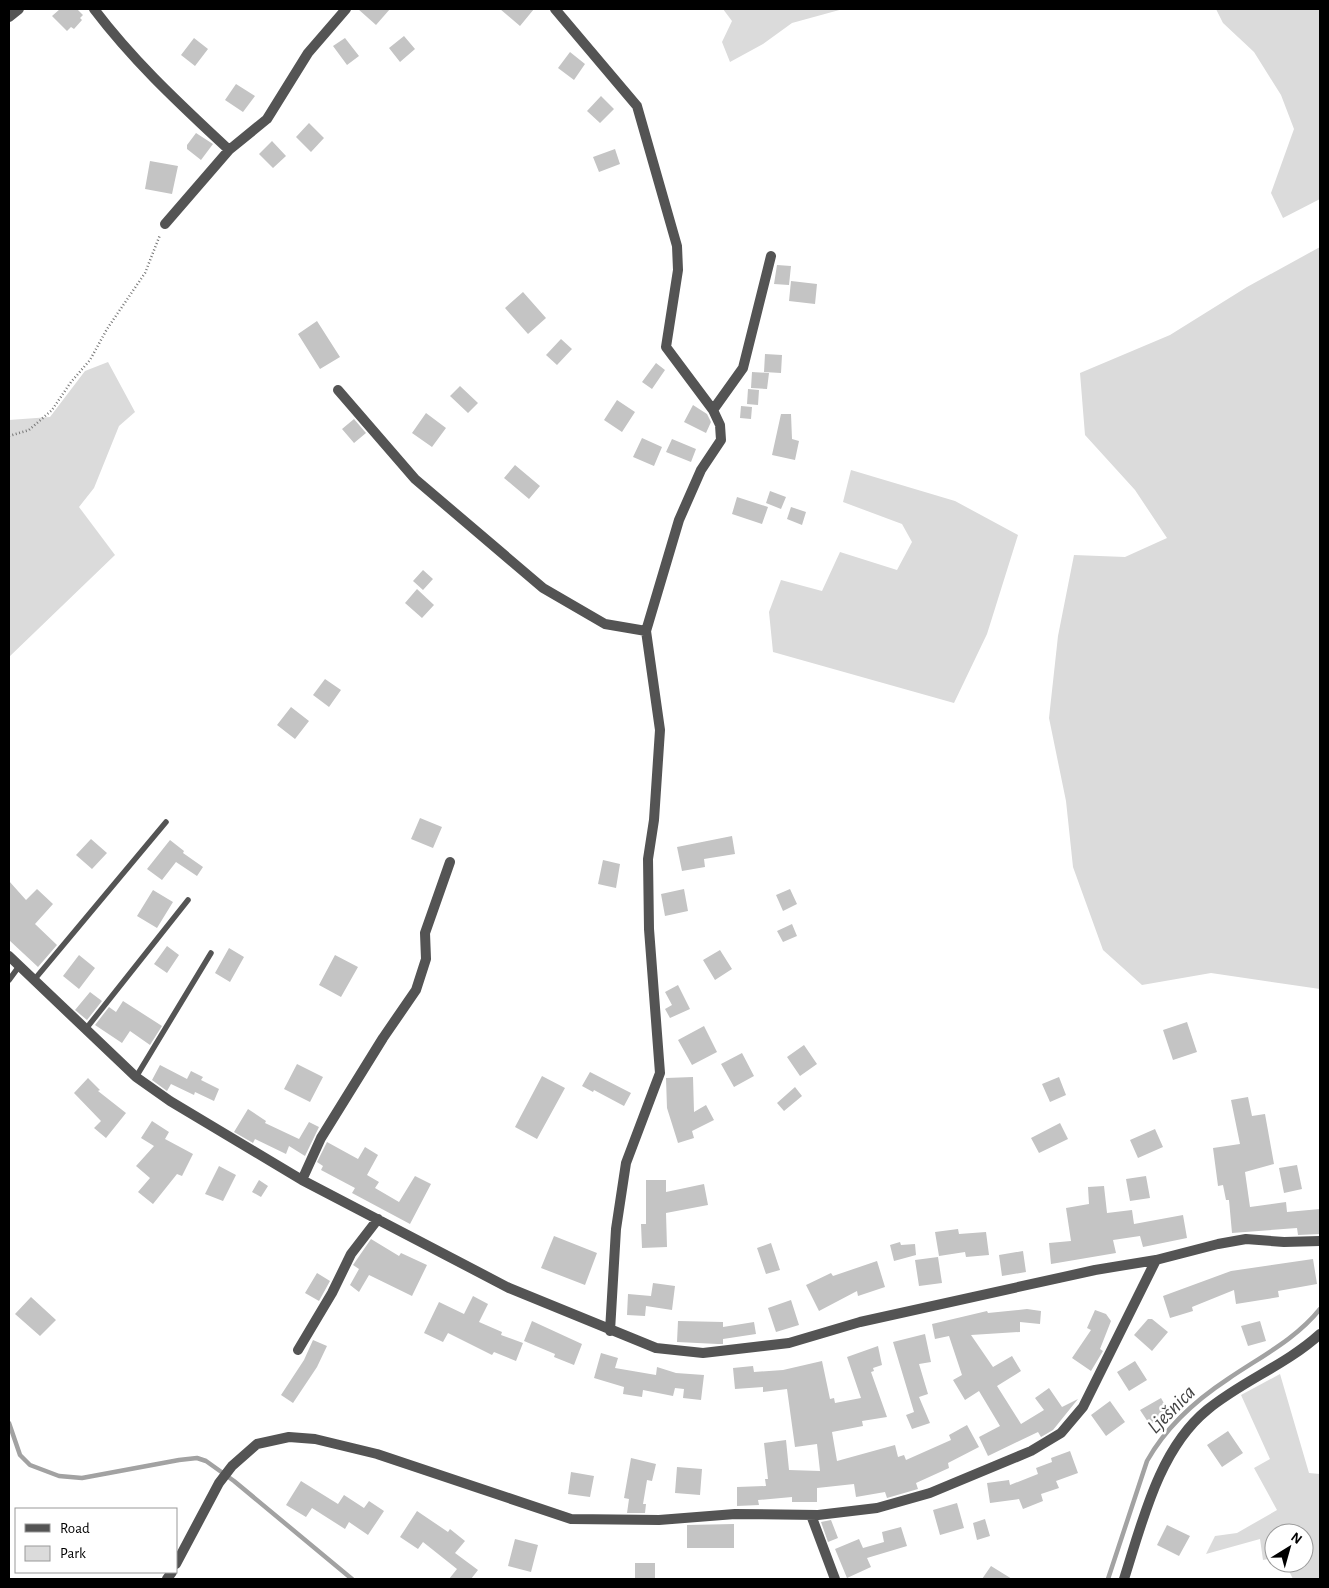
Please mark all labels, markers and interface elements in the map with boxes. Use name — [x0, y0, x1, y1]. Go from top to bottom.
water label: Lješnica — [1143, 1381, 1199, 1437]
legend — [15, 1508, 178, 1573]
text: Road — [60, 1521, 90, 1536]
north arrow — [1264, 1523, 1314, 1573]
text: N — [1288, 1530, 1304, 1547]
text: Park — [60, 1546, 86, 1561]

